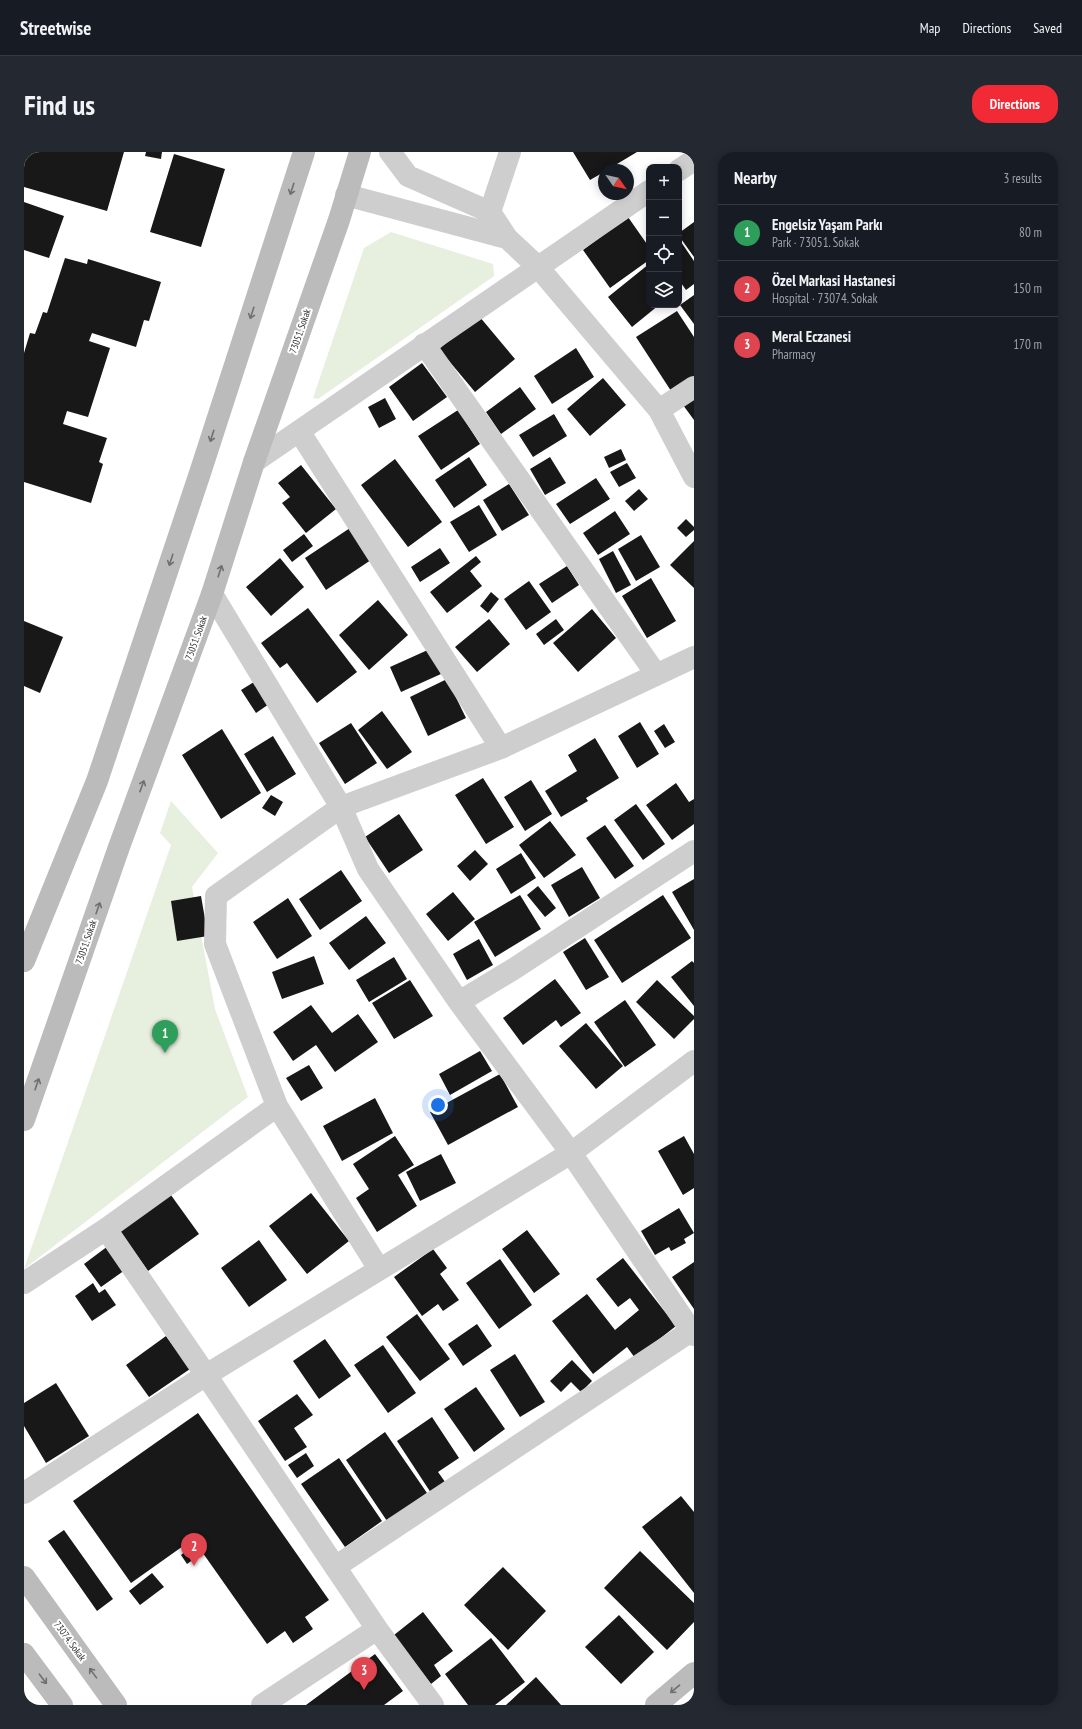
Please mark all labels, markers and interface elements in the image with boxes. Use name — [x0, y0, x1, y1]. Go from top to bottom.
text: Streetwise — [20, 16, 91, 40]
text: Map — [920, 19, 940, 37]
text: Directions — [962, 19, 1011, 37]
text: Saved — [1033, 19, 1062, 37]
button: Directions — [972, 85, 1058, 123]
text: Find us — [24, 86, 95, 123]
north arrow — [598, 164, 634, 200]
map controls — [646, 164, 682, 308]
button: + — [646, 164, 682, 200]
text: Nearby — [734, 167, 777, 189]
text: 3 results — [1003, 170, 1042, 187]
one-way arrow — [288, 182, 295, 195]
button: − — [646, 200, 682, 236]
text: Engelsiz Yaşam Parkı — [772, 215, 883, 234]
text: 1 — [744, 224, 750, 241]
text: 80 m — [1019, 224, 1042, 241]
text: Park · 73051. Sokak — [772, 234, 859, 251]
button: locate — [646, 236, 682, 272]
text: Özel Markasi Hastanesi — [772, 271, 895, 290]
button: layers — [646, 272, 682, 308]
text: 2 — [744, 280, 750, 297]
text: 150 m — [1013, 280, 1042, 297]
text: Hospital · 73074. Sokak — [772, 290, 877, 307]
one-way arrow — [248, 306, 255, 319]
street label: 73051. Sokak — [286, 307, 314, 355]
text: Meral Eczanesi — [772, 327, 851, 346]
text: 3 — [744, 336, 750, 353]
text: 170 m — [1013, 336, 1042, 353]
text: Pharmacy — [772, 346, 815, 363]
one-way arrow — [208, 430, 215, 443]
one-way arrow — [167, 553, 174, 566]
one-way arrow — [216, 566, 224, 578]
street label: 73051. Sokak — [182, 614, 210, 662]
one-way arrow — [138, 780, 146, 792]
one-way arrow — [94, 902, 102, 914]
street label: 73051. Sokak — [72, 918, 100, 966]
pin: 1 — [152, 1020, 178, 1053]
one-way arrow — [33, 1078, 41, 1090]
your location — [428, 1095, 448, 1115]
pin: 2 — [181, 1533, 207, 1566]
street label: 73074. Sokak — [51, 1619, 89, 1664]
pin: 3 — [351, 1657, 377, 1690]
one-way arrow — [89, 1668, 97, 1679]
one-way arrow — [39, 1674, 47, 1685]
one-way arrow — [669, 1684, 680, 1693]

